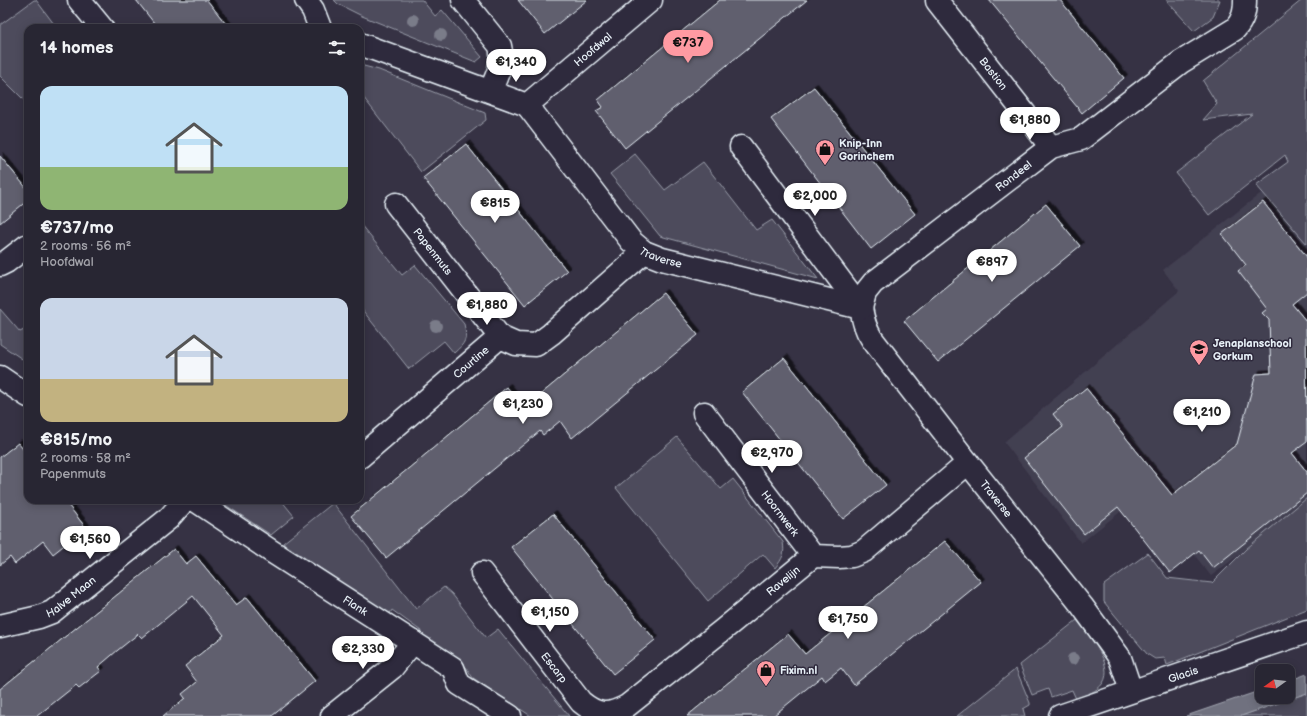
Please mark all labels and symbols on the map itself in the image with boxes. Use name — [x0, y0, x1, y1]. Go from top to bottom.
street label: Hoofdwal — [572, 30, 615, 69]
pin: €737 — [664, 30, 712, 64]
pin: €1,340 — [483, 49, 549, 83]
street label: Bastion — [977, 55, 1010, 93]
pin: €1,880 — [997, 107, 1063, 141]
place label: Knip-Inn Gorinchem — [839, 137, 894, 163]
shop icon: Knip-Inn Gorinchem — [814, 138, 836, 166]
street label: Rondeel — [993, 158, 1034, 194]
pin: €2,000 — [782, 183, 848, 217]
pin: €815 — [471, 190, 519, 224]
street label: Papenmuts — [410, 226, 455, 278]
street label: Traverse — [636, 245, 684, 271]
pin: €897 — [968, 249, 1016, 283]
pin: €1,880 — [454, 292, 520, 326]
place label: Jenaplanschool Gorkum — [1213, 337, 1292, 363]
school or university icon: Jenaplanschool Gorkum — [1188, 338, 1210, 366]
street label: Courtine — [451, 343, 492, 381]
pin: €1,230 — [490, 391, 556, 425]
pin: €1,210 — [1169, 399, 1235, 433]
pin: €2,970 — [739, 440, 805, 474]
street label: Traverse — [977, 478, 1015, 520]
street label: Hoornwerk — [758, 488, 802, 539]
pin: €1,560 — [57, 526, 123, 560]
street label: Ravelijn — [764, 563, 803, 599]
street label: Halve Maan — [44, 574, 98, 621]
street label: Flank — [340, 593, 371, 619]
pin: €1,150 — [517, 599, 583, 633]
pin: €1,750 — [815, 606, 881, 640]
pin: €2,330 — [330, 636, 396, 670]
street label: Escarp — [538, 650, 570, 686]
shop icon: Fixim.nl — [755, 659, 777, 687]
street label: Glacis — [1167, 663, 1200, 686]
place label: Fixim.nl — [780, 664, 817, 677]
north arrow — [1255, 664, 1295, 704]

